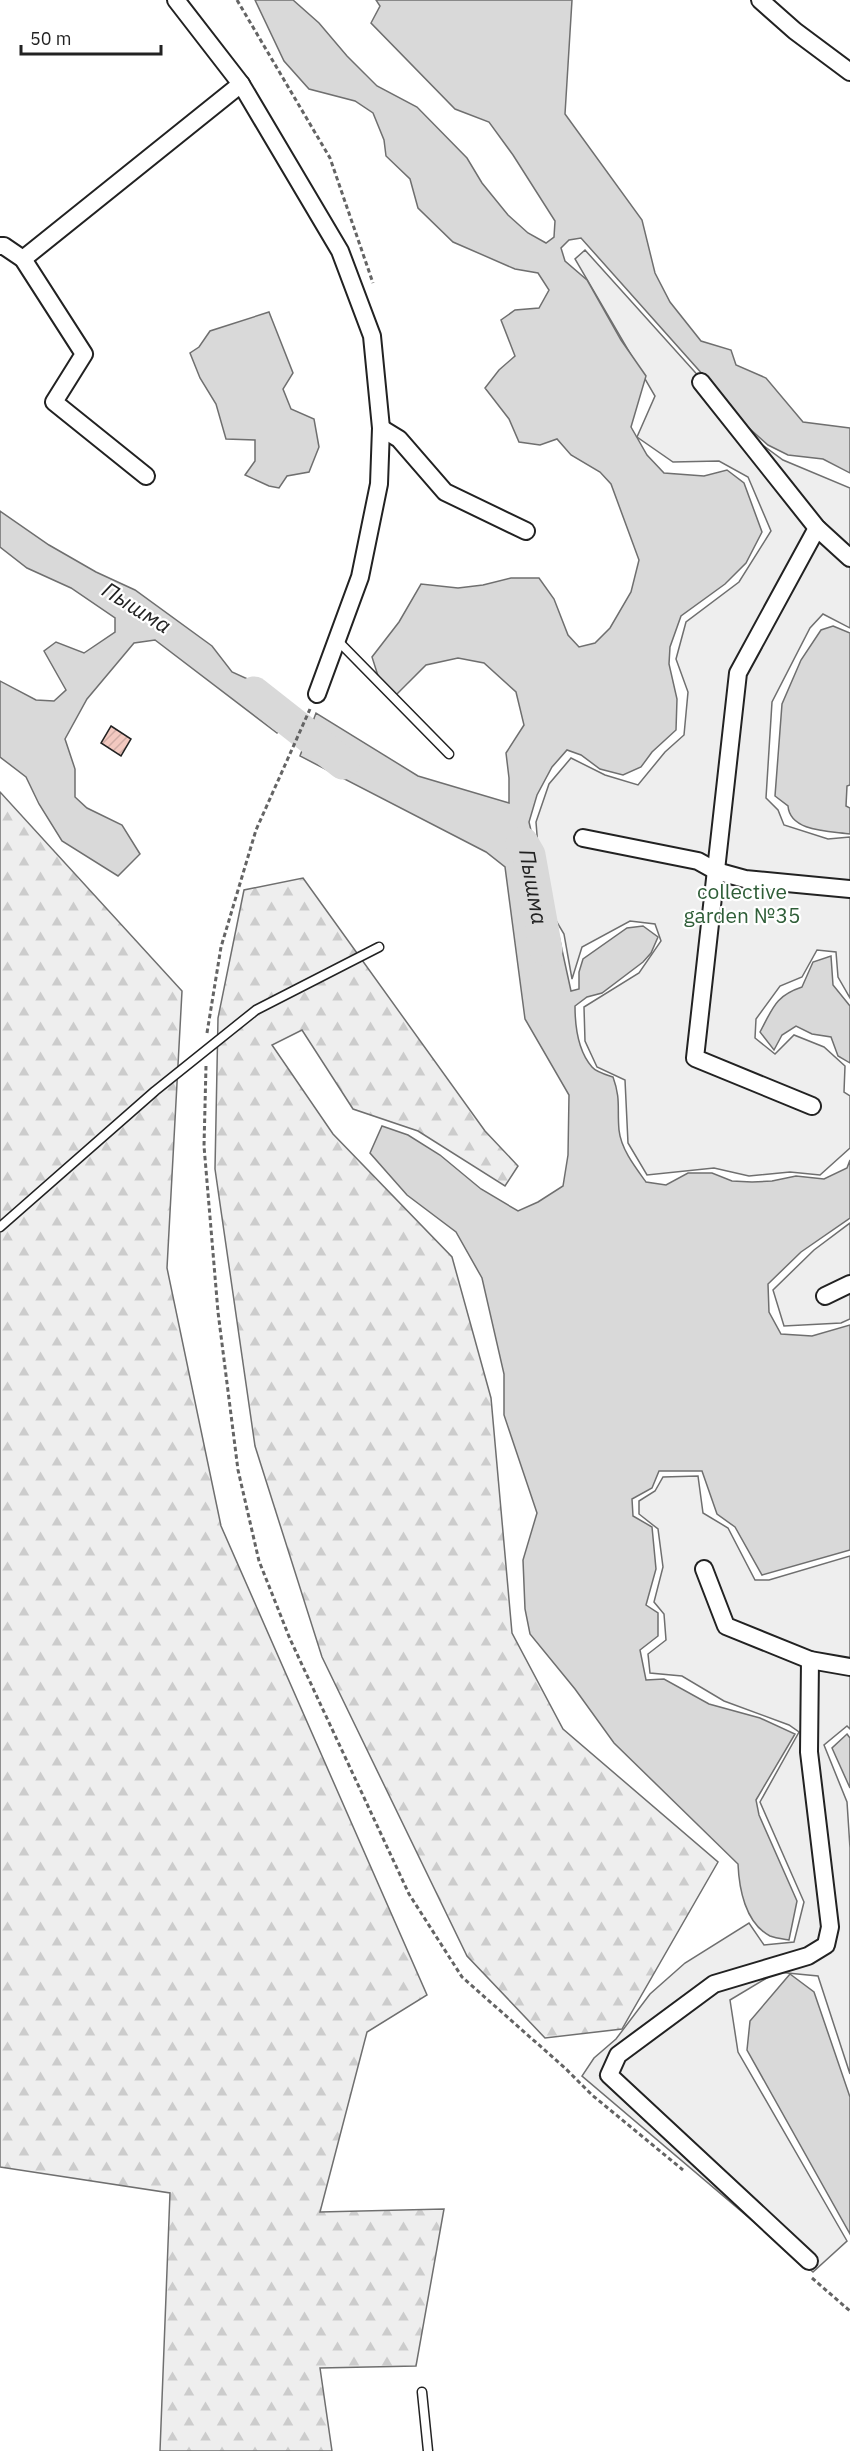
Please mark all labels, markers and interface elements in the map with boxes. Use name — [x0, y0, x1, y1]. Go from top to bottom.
scale bar — [21, 18, 160, 56]
text: 50 m — [30, 27, 72, 50]
water label: Пышма — [97, 575, 177, 639]
water label: Пышма — [514, 847, 556, 927]
park label: collective garden №35 — [683, 877, 801, 929]

